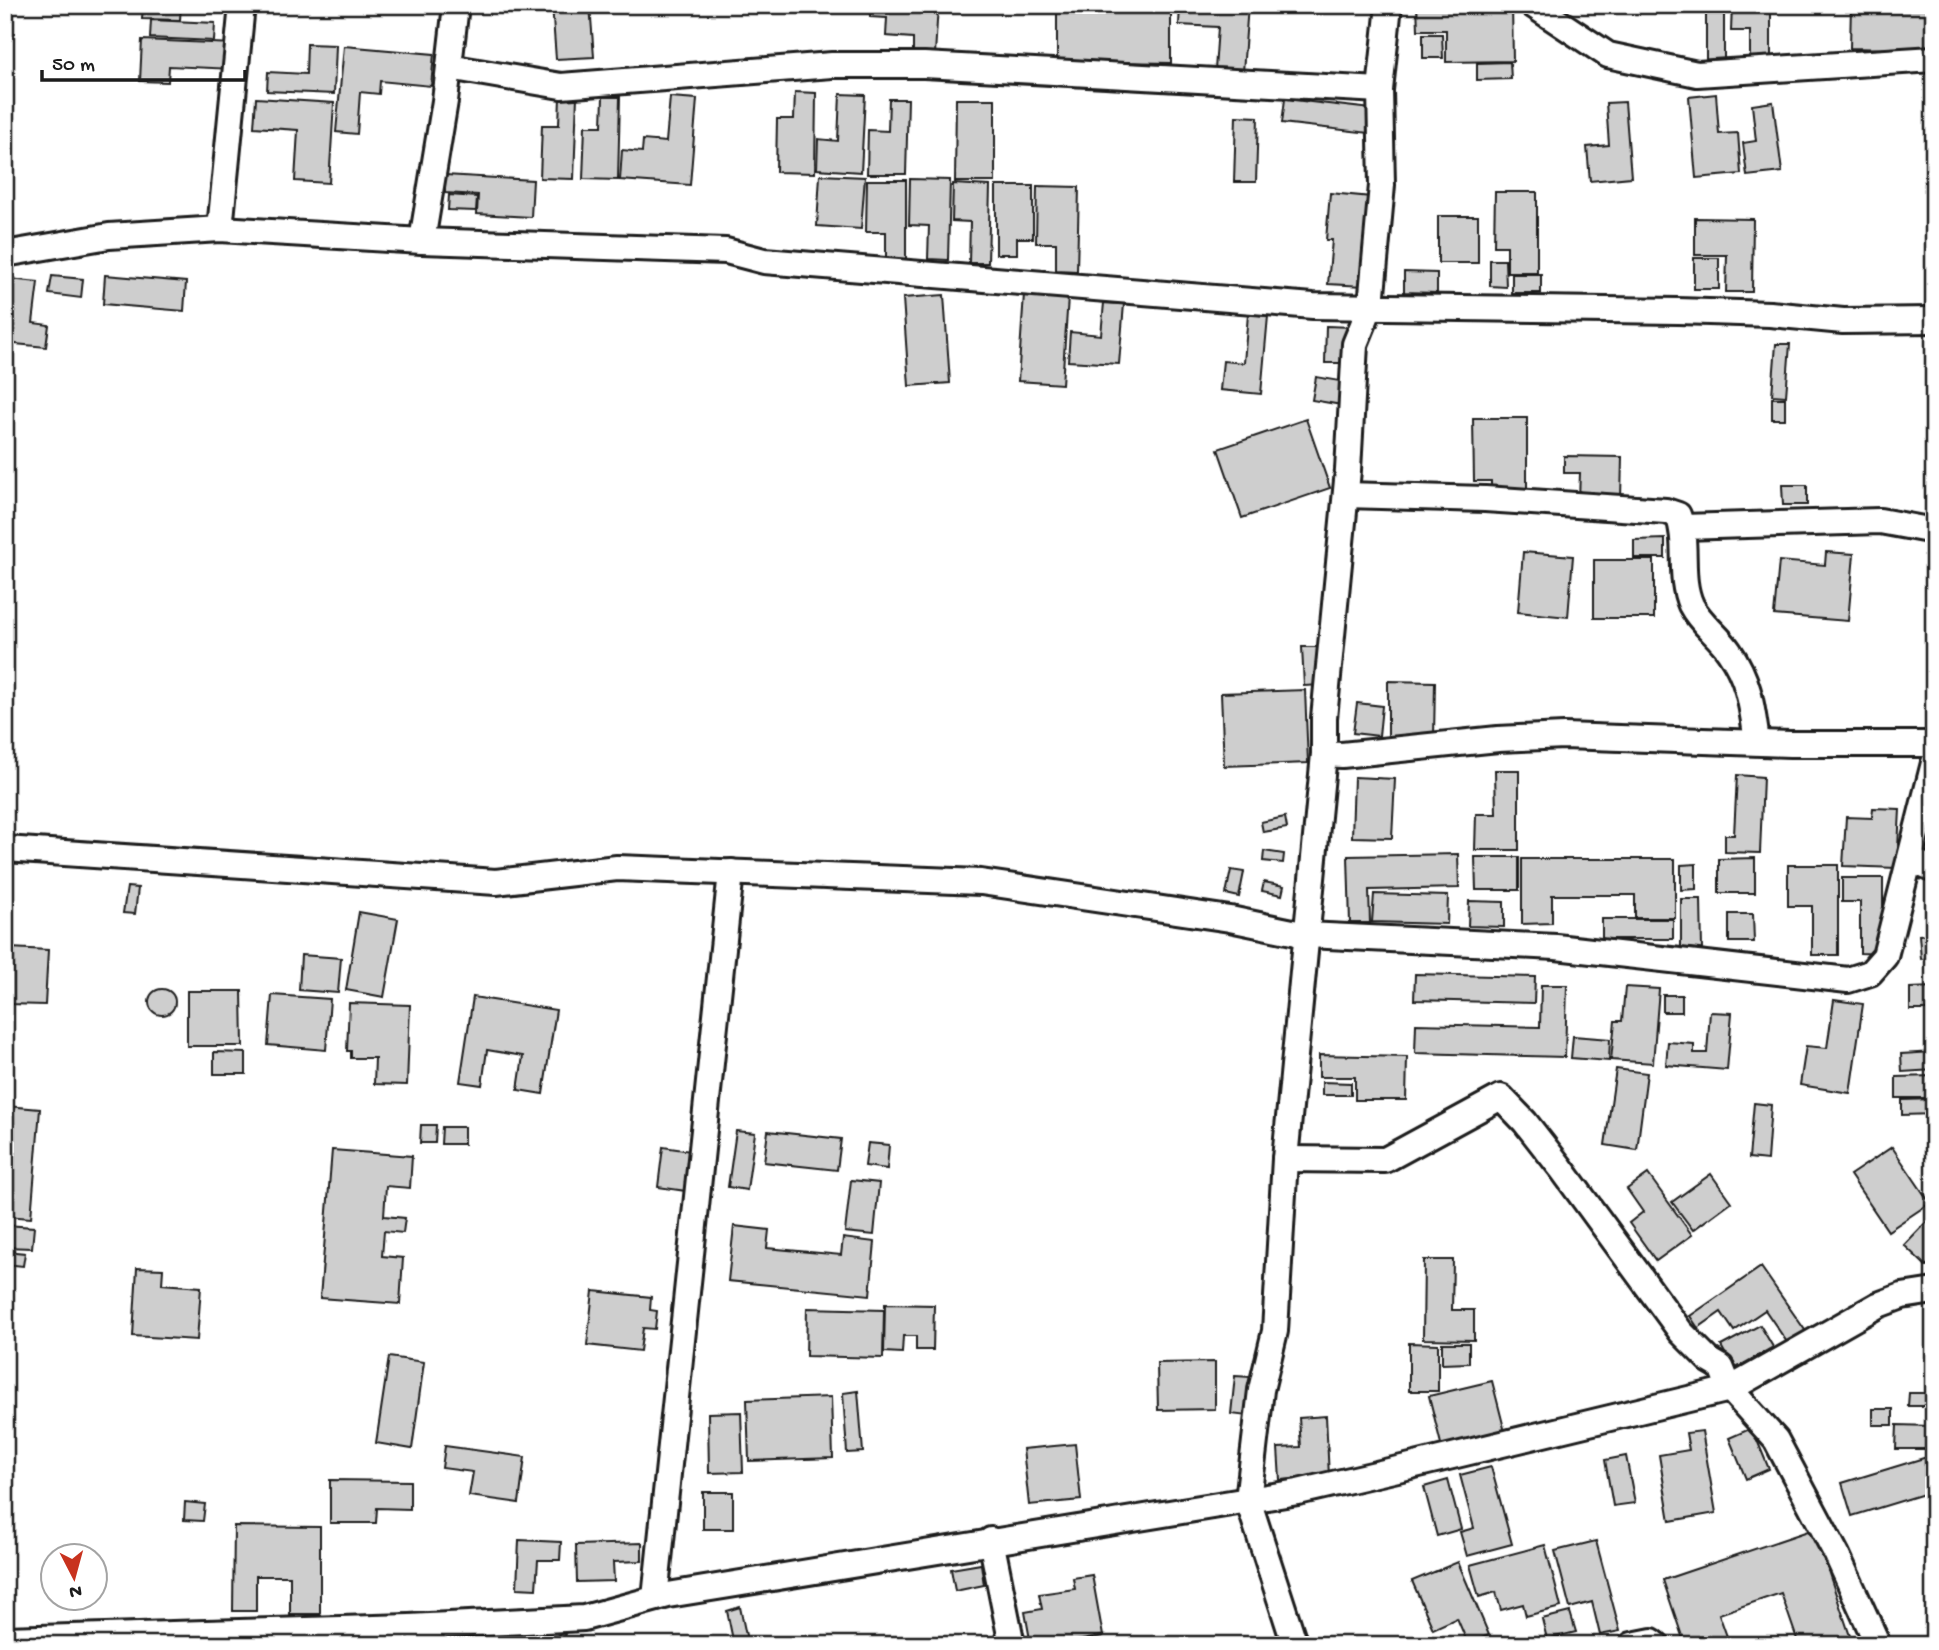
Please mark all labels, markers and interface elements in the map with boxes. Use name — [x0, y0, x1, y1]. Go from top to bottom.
scale bar — [42, 38, 245, 82]
text: 50 m — [52, 54, 95, 79]
north arrow — [38, 1542, 108, 1612]
text: N — [68, 1578, 83, 1603]

